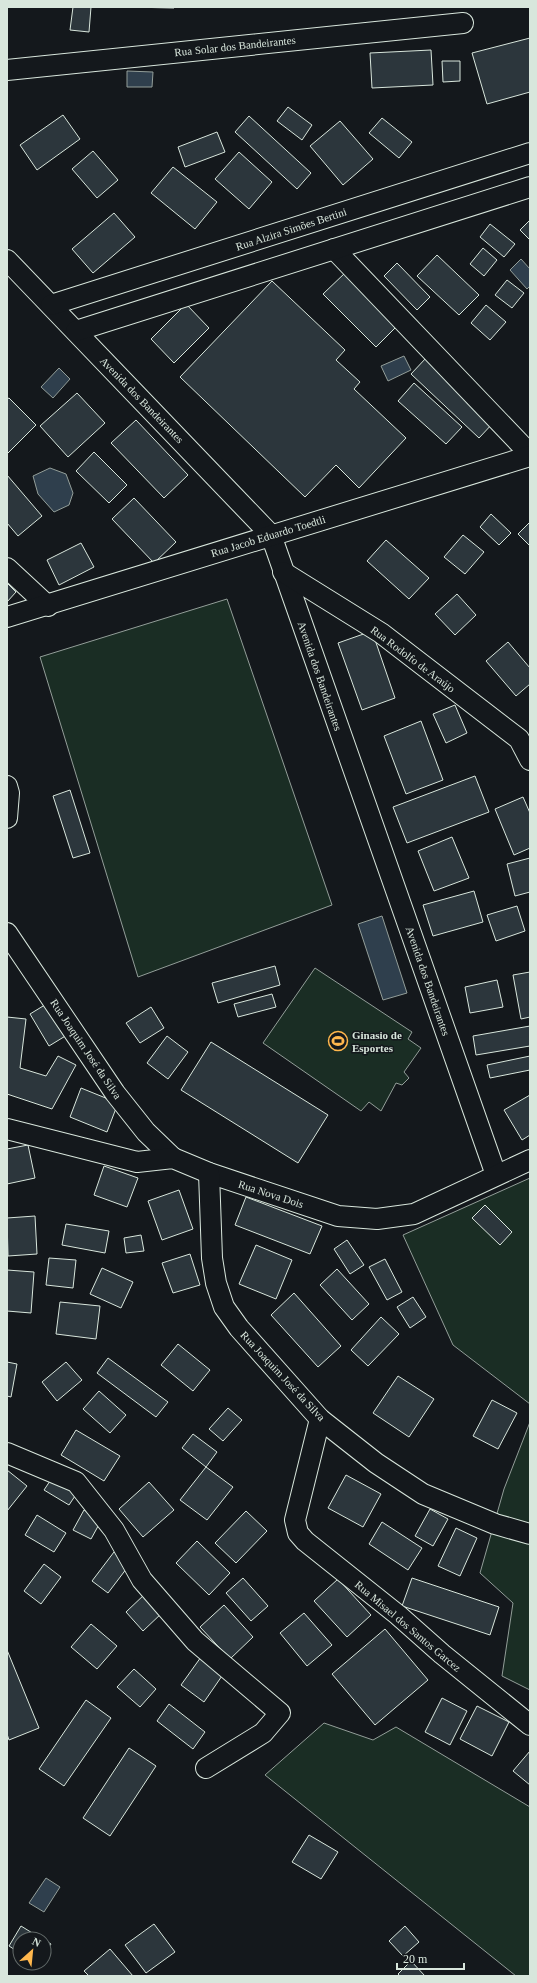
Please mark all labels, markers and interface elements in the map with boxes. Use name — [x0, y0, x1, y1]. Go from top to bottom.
street label: Rua Solar dos Bandeirantes — [174, 34, 296, 58]
street label: Rua Alzira Simões Bertini — [234, 205, 348, 253]
street label: Avenida dos Bandeirantes — [98, 355, 186, 445]
street label: Rua Jacob Eduardo Toedtli — [209, 513, 327, 559]
street label: Avenida dos Bandeirantes — [296, 620, 344, 732]
street label: Rua Rodolfo de Araújo — [369, 623, 458, 695]
street label: Avenida dos Bandeirantes — [404, 925, 452, 1037]
street label: Rua Joaquim José da Silva — [48, 997, 124, 1101]
place label: Ginasio de Esportes — [352, 1029, 402, 1054]
sports icon: Ginasio de Esportes — [327, 1030, 349, 1052]
street label: Rua Nova Dois — [237, 1178, 305, 1210]
street label: Rua Joaquim José da Silva — [238, 1329, 328, 1423]
street label: Rua Misael dos Santos Garcez — [353, 1578, 463, 1674]
north arrow — [12, 1931, 52, 1971]
text: N — [30, 1935, 43, 1949]
scale bar — [397, 1945, 464, 1971]
text: 20 m — [403, 1952, 428, 1966]

